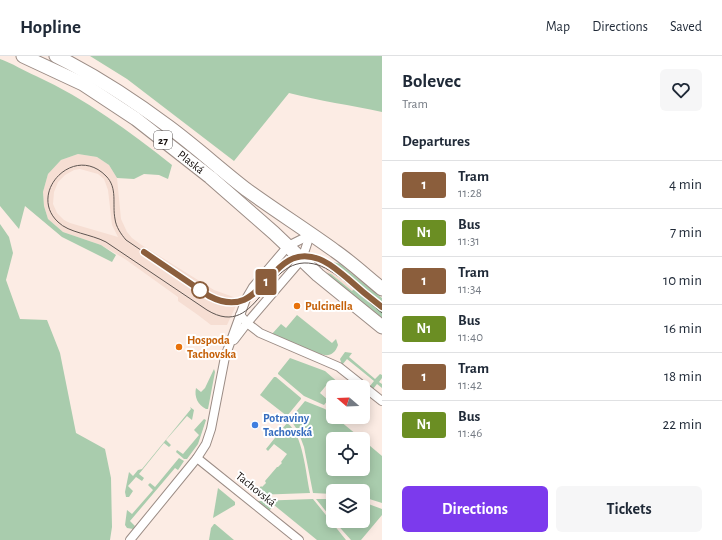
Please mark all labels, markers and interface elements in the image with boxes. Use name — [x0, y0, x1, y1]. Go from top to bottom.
text: Hopline — [20, 18, 81, 37]
text: Map — [546, 20, 570, 34]
text: Directions — [592, 20, 648, 34]
text: Saved — [670, 20, 702, 34]
button: heart — [660, 69, 702, 111]
text: Bolevec — [402, 72, 461, 91]
text: Tram — [402, 98, 428, 111]
road number: 27 — [154, 131, 172, 149]
text: Departures — [402, 134, 470, 149]
street label: Plaská — [175, 148, 207, 176]
text: Tram — [458, 169, 489, 184]
text: 4 min — [669, 177, 702, 192]
text: 1 — [421, 178, 427, 192]
text: 11:28 — [458, 187, 482, 200]
text: Bus — [458, 217, 480, 232]
text: 7 min — [670, 225, 702, 240]
text: N1 — [417, 226, 431, 240]
text: 11:31 — [458, 235, 480, 248]
text: Tram — [458, 265, 489, 280]
line badge: 1 — [253, 269, 279, 295]
text: 10 min — [663, 273, 702, 288]
text: 1 — [421, 274, 427, 288]
text: 1 — [263, 275, 269, 289]
unlabelled marker — [191, 281, 209, 299]
text: 11:34 — [458, 283, 482, 296]
place label: Pulcinella — [305, 300, 353, 312]
marker: Pulcinella — [292, 301, 302, 311]
text: Bus — [458, 313, 480, 328]
text: 16 min — [664, 321, 702, 336]
text: N1 — [417, 322, 431, 336]
text: 11:40 — [458, 331, 483, 344]
place label: Hospoda Tachovska — [187, 334, 237, 360]
marker: Hospoda Tachovska — [174, 342, 184, 352]
text: Tram — [458, 361, 489, 376]
text: 18 min — [664, 369, 702, 384]
text: 1 — [421, 370, 427, 384]
text: 11:42 — [458, 379, 482, 392]
north arrow — [326, 380, 370, 424]
map controls — [326, 380, 370, 528]
text: Bus — [458, 409, 480, 424]
place label: Potraviny Tachovská — [263, 412, 313, 438]
text: 22 min — [663, 417, 702, 432]
text: N1 — [417, 418, 431, 432]
marker: Potraviny Tachovská — [250, 420, 260, 430]
text: 11:46 — [458, 427, 482, 440]
button: locate — [326, 432, 370, 476]
street label: Tachovská — [234, 469, 279, 509]
button: layers — [326, 484, 370, 528]
button: Directions — [402, 486, 548, 532]
button: Tickets — [556, 486, 702, 532]

